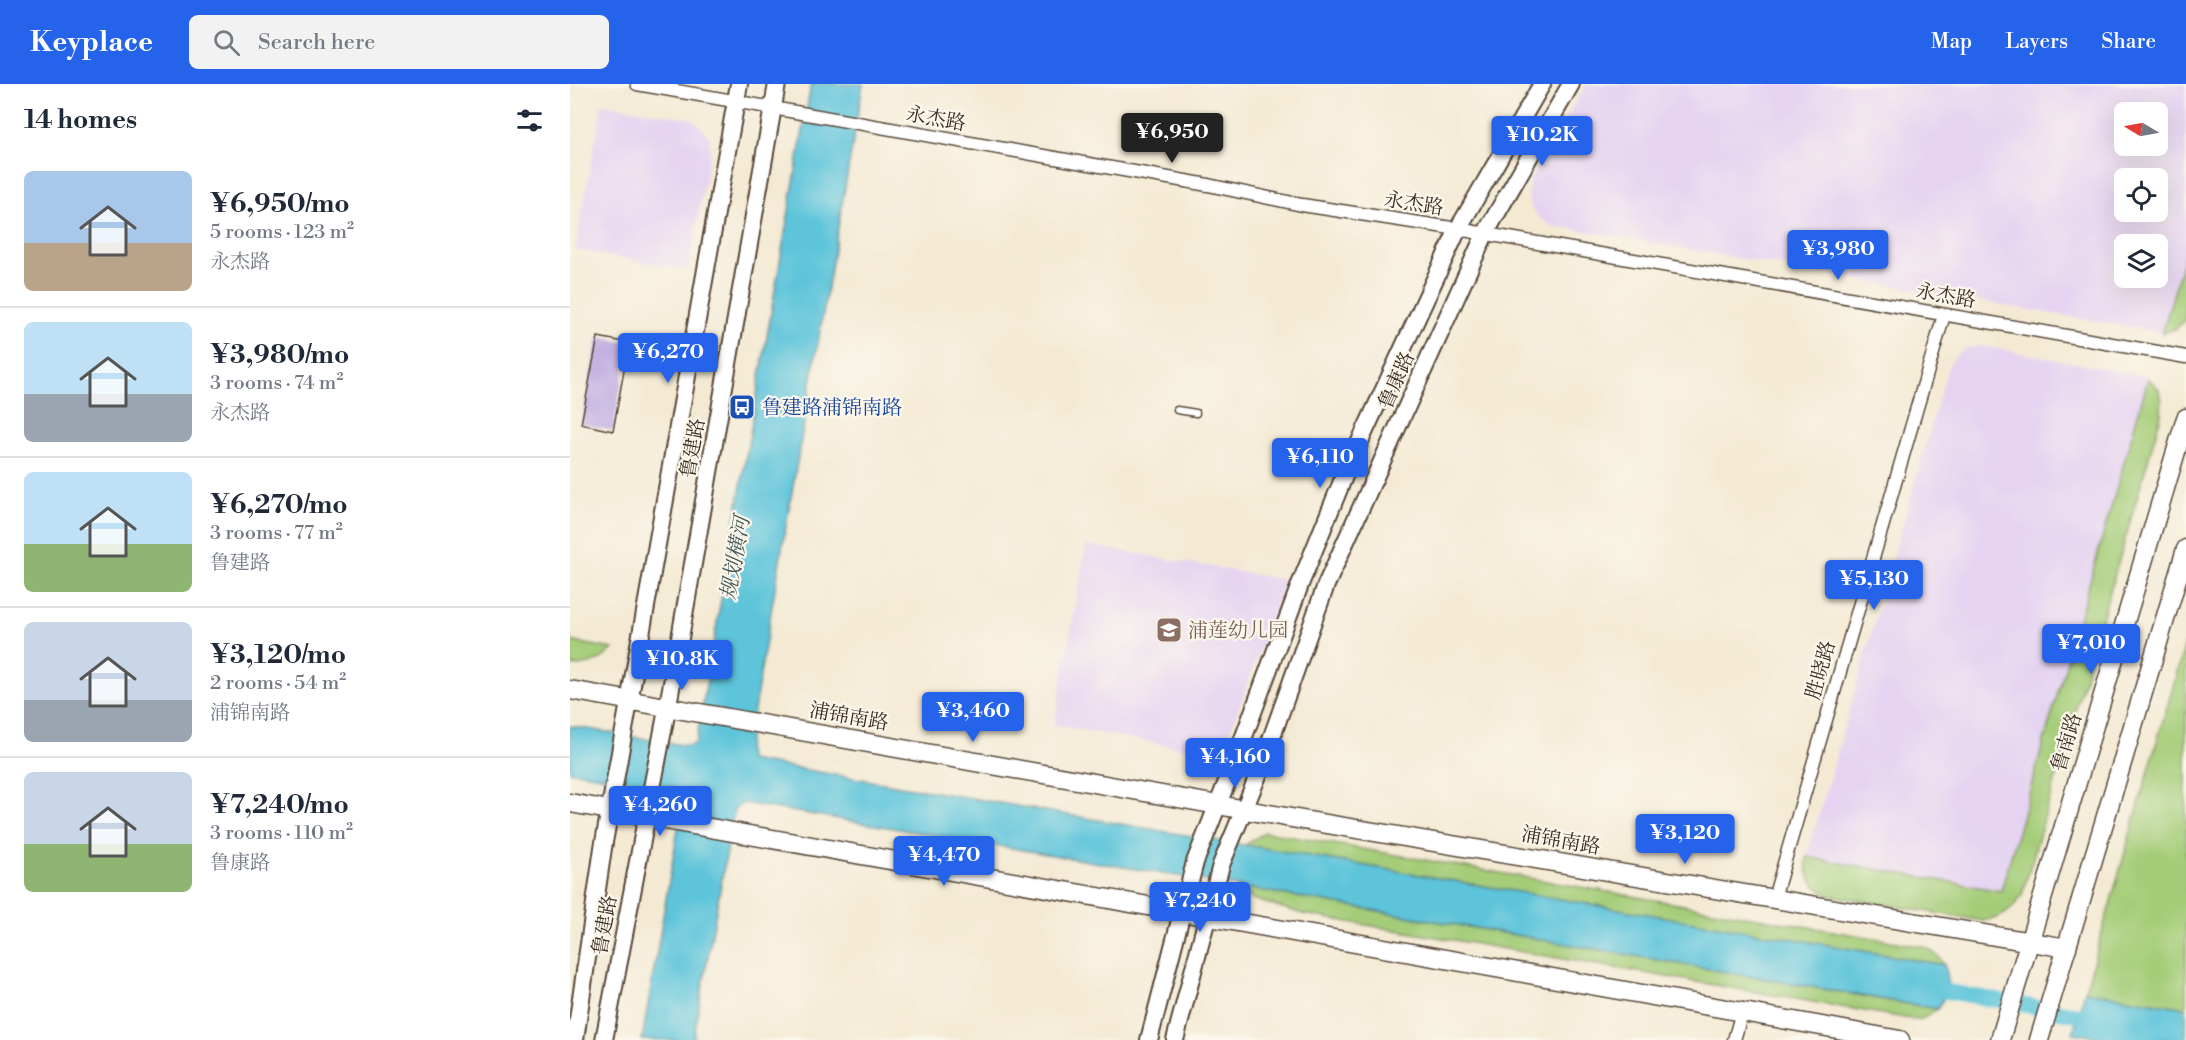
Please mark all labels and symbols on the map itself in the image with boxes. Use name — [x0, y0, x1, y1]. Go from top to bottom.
street label: 永杰路 — [904, 102, 967, 137]
north arrow — [2114, 102, 2168, 156]
pin: ¥6,950 — [1123, 113, 1221, 164]
pin: ¥10.2K — [1493, 116, 1591, 167]
street label: 永杰路 — [1382, 187, 1445, 222]
pin: ¥3,980 — [1789, 230, 1887, 281]
street label: 永杰路 — [1914, 279, 1977, 314]
pin: ¥6,270 — [619, 333, 717, 384]
street label: 鲁康路 — [1374, 348, 1421, 413]
bus stop icon: 鲁建路浦锦南路 — [727, 392, 757, 422]
place label: 鲁建路浦锦南路 — [762, 396, 902, 421]
street label: 鲁建路 — [676, 417, 711, 480]
pin: ¥6,110 — [1271, 438, 1369, 489]
water label: 规划横河 — [716, 511, 757, 602]
pin: ¥5,130 — [1825, 560, 1923, 611]
school or university icon: 浦莲幼儿园 — [1154, 615, 1184, 645]
place label: 浦莲幼儿园 — [1188, 619, 1288, 644]
pin: ¥7,010 — [2042, 624, 2140, 675]
street label: 胜晓路 — [1801, 638, 1842, 703]
pin: ¥10.8K — [633, 640, 731, 691]
pin: ¥3,460 — [924, 692, 1022, 743]
street label: 浦锦南路 — [807, 698, 890, 737]
street label: 鲁南路 — [2047, 710, 2088, 775]
pin: ¥4,160 — [1186, 738, 1284, 789]
pin: ¥4,260 — [611, 786, 709, 837]
pin: ¥3,120 — [1636, 814, 1734, 865]
street label: 浦锦南路 — [1519, 822, 1602, 861]
pin: ¥4,470 — [895, 836, 993, 887]
pin: ¥7,240 — [1151, 882, 1249, 933]
street label: 鲁建路 — [588, 894, 623, 957]

